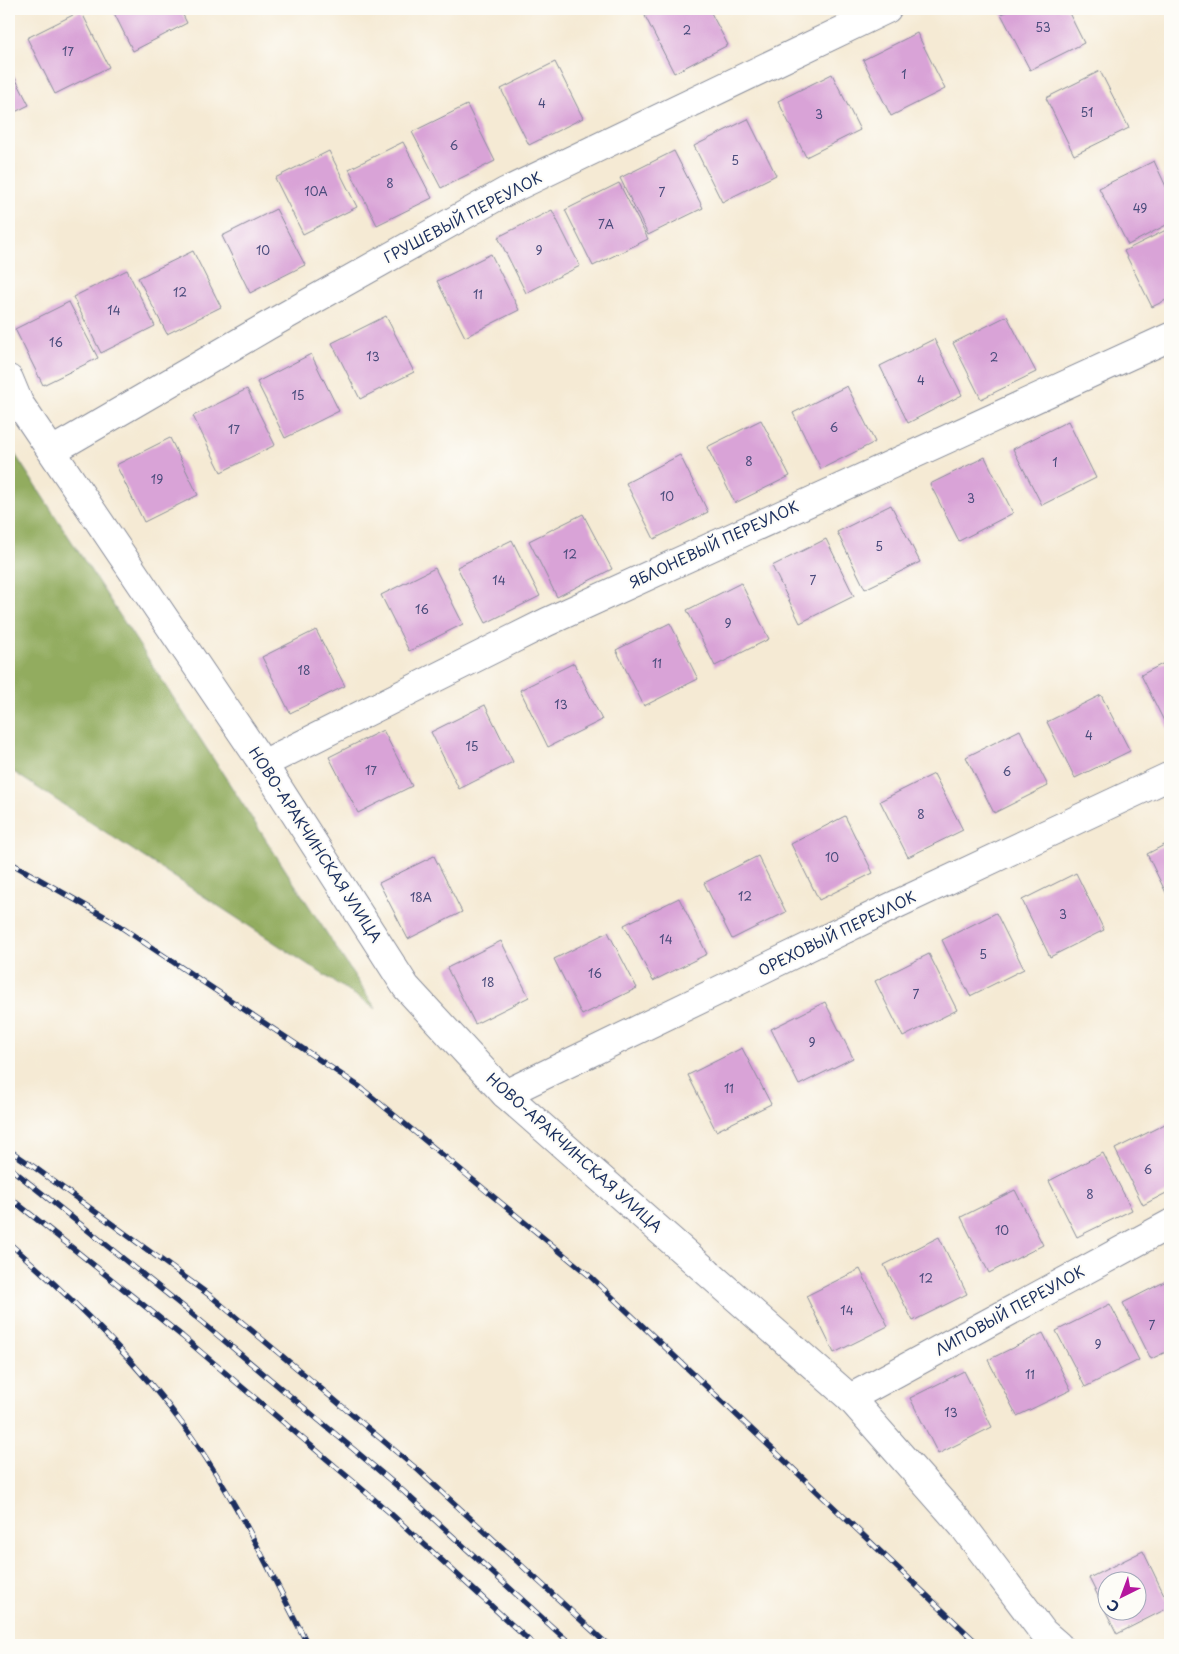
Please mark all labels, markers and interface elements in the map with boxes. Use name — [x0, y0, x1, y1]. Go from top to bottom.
house number: 53 — [1035, 18, 1051, 36]
house number: 2 — [683, 21, 691, 39]
house number: 17 — [62, 42, 74, 60]
house number: 1 — [901, 65, 907, 83]
house number: 4 — [538, 94, 546, 112]
house number: 51 — [1081, 103, 1093, 121]
house number: 3 — [815, 105, 823, 123]
house number: 6 — [450, 136, 458, 154]
house number: 5 — [731, 151, 739, 169]
street label: ГРУШЕВЫЙ ПЕРЕУЛОК — [379, 165, 546, 268]
house number: 8 — [386, 174, 394, 192]
house number: 10А — [304, 182, 328, 200]
house number: 7 — [659, 183, 666, 201]
house number: 49 — [1133, 199, 1147, 217]
house number: 7А — [598, 215, 614, 233]
house number: 10 — [256, 241, 270, 259]
house number: 9 — [535, 241, 543, 259]
house number: 12 — [173, 283, 187, 301]
house number: 11 — [473, 285, 483, 303]
house number: 14 — [107, 301, 121, 319]
house number: 16 — [49, 333, 63, 351]
house number: 13 — [366, 347, 380, 365]
house number: 2 — [990, 348, 998, 366]
house number: 4 — [917, 371, 925, 389]
house number: 15 — [291, 386, 305, 404]
house number: 6 — [830, 418, 838, 436]
house number: 17 — [228, 420, 240, 438]
house number: 8 — [745, 452, 753, 470]
house number: 1 — [1052, 453, 1058, 471]
house number: 19 — [151, 470, 163, 488]
house number: 10 — [660, 487, 674, 505]
house number: 3 — [967, 489, 975, 507]
street label: ЯБЛОНЕВЫЙ ПЕРЕУЛОК — [625, 494, 802, 593]
house number: 5 — [875, 537, 883, 555]
house number: 12 — [563, 545, 577, 563]
house number: 14 — [492, 571, 506, 589]
house number: 7 — [810, 571, 817, 589]
house number: 16 — [415, 600, 429, 618]
house number: 9 — [724, 614, 732, 632]
house number: 11 — [652, 654, 662, 672]
house number: 18 — [298, 661, 310, 679]
house number: 13 — [554, 695, 568, 713]
house number: 4 — [1085, 726, 1093, 744]
house number: 15 — [465, 737, 479, 755]
street label: НОВО-АРАКЧИНСКАЯ УЛИЦА — [244, 742, 388, 947]
house number: 17 — [365, 761, 377, 779]
house number: 6 — [1003, 762, 1011, 780]
house number: 8 — [917, 805, 925, 823]
house number: 10 — [825, 848, 839, 866]
street label: ОРЕХОВЫЙ ПЕРЕУЛОК — [753, 884, 919, 981]
house number: 12 — [738, 887, 752, 905]
house number: 18А — [410, 888, 432, 906]
house number: 3 — [1059, 905, 1067, 923]
house number: 14 — [659, 930, 673, 948]
house number: 5 — [979, 945, 987, 963]
house number: 16 — [588, 964, 602, 982]
house number: 18 — [482, 973, 494, 991]
house number: 7 — [913, 985, 920, 1003]
house number: 9 — [808, 1033, 816, 1051]
street label: НОВО-АРАКЧИНСКАЯ УЛИЦА — [482, 1067, 668, 1237]
house number: 11 — [724, 1079, 734, 1097]
house number: 6 — [1144, 1160, 1152, 1178]
house number: 8 — [1086, 1185, 1094, 1203]
house number: 10 — [995, 1221, 1009, 1239]
street label: ЛИПОВЫЙ ПЕРЕУЛОК — [930, 1259, 1088, 1360]
house number: 12 — [919, 1269, 933, 1287]
house number: 14 — [840, 1301, 854, 1319]
house number: 7 — [1149, 1316, 1156, 1334]
house number: 9 — [1094, 1335, 1102, 1353]
house number: 11 — [1025, 1365, 1035, 1383]
house number: 13 — [944, 1403, 958, 1421]
north arrow — [1096, 1572, 1146, 1622]
text: С — [1102, 1595, 1124, 1617]

